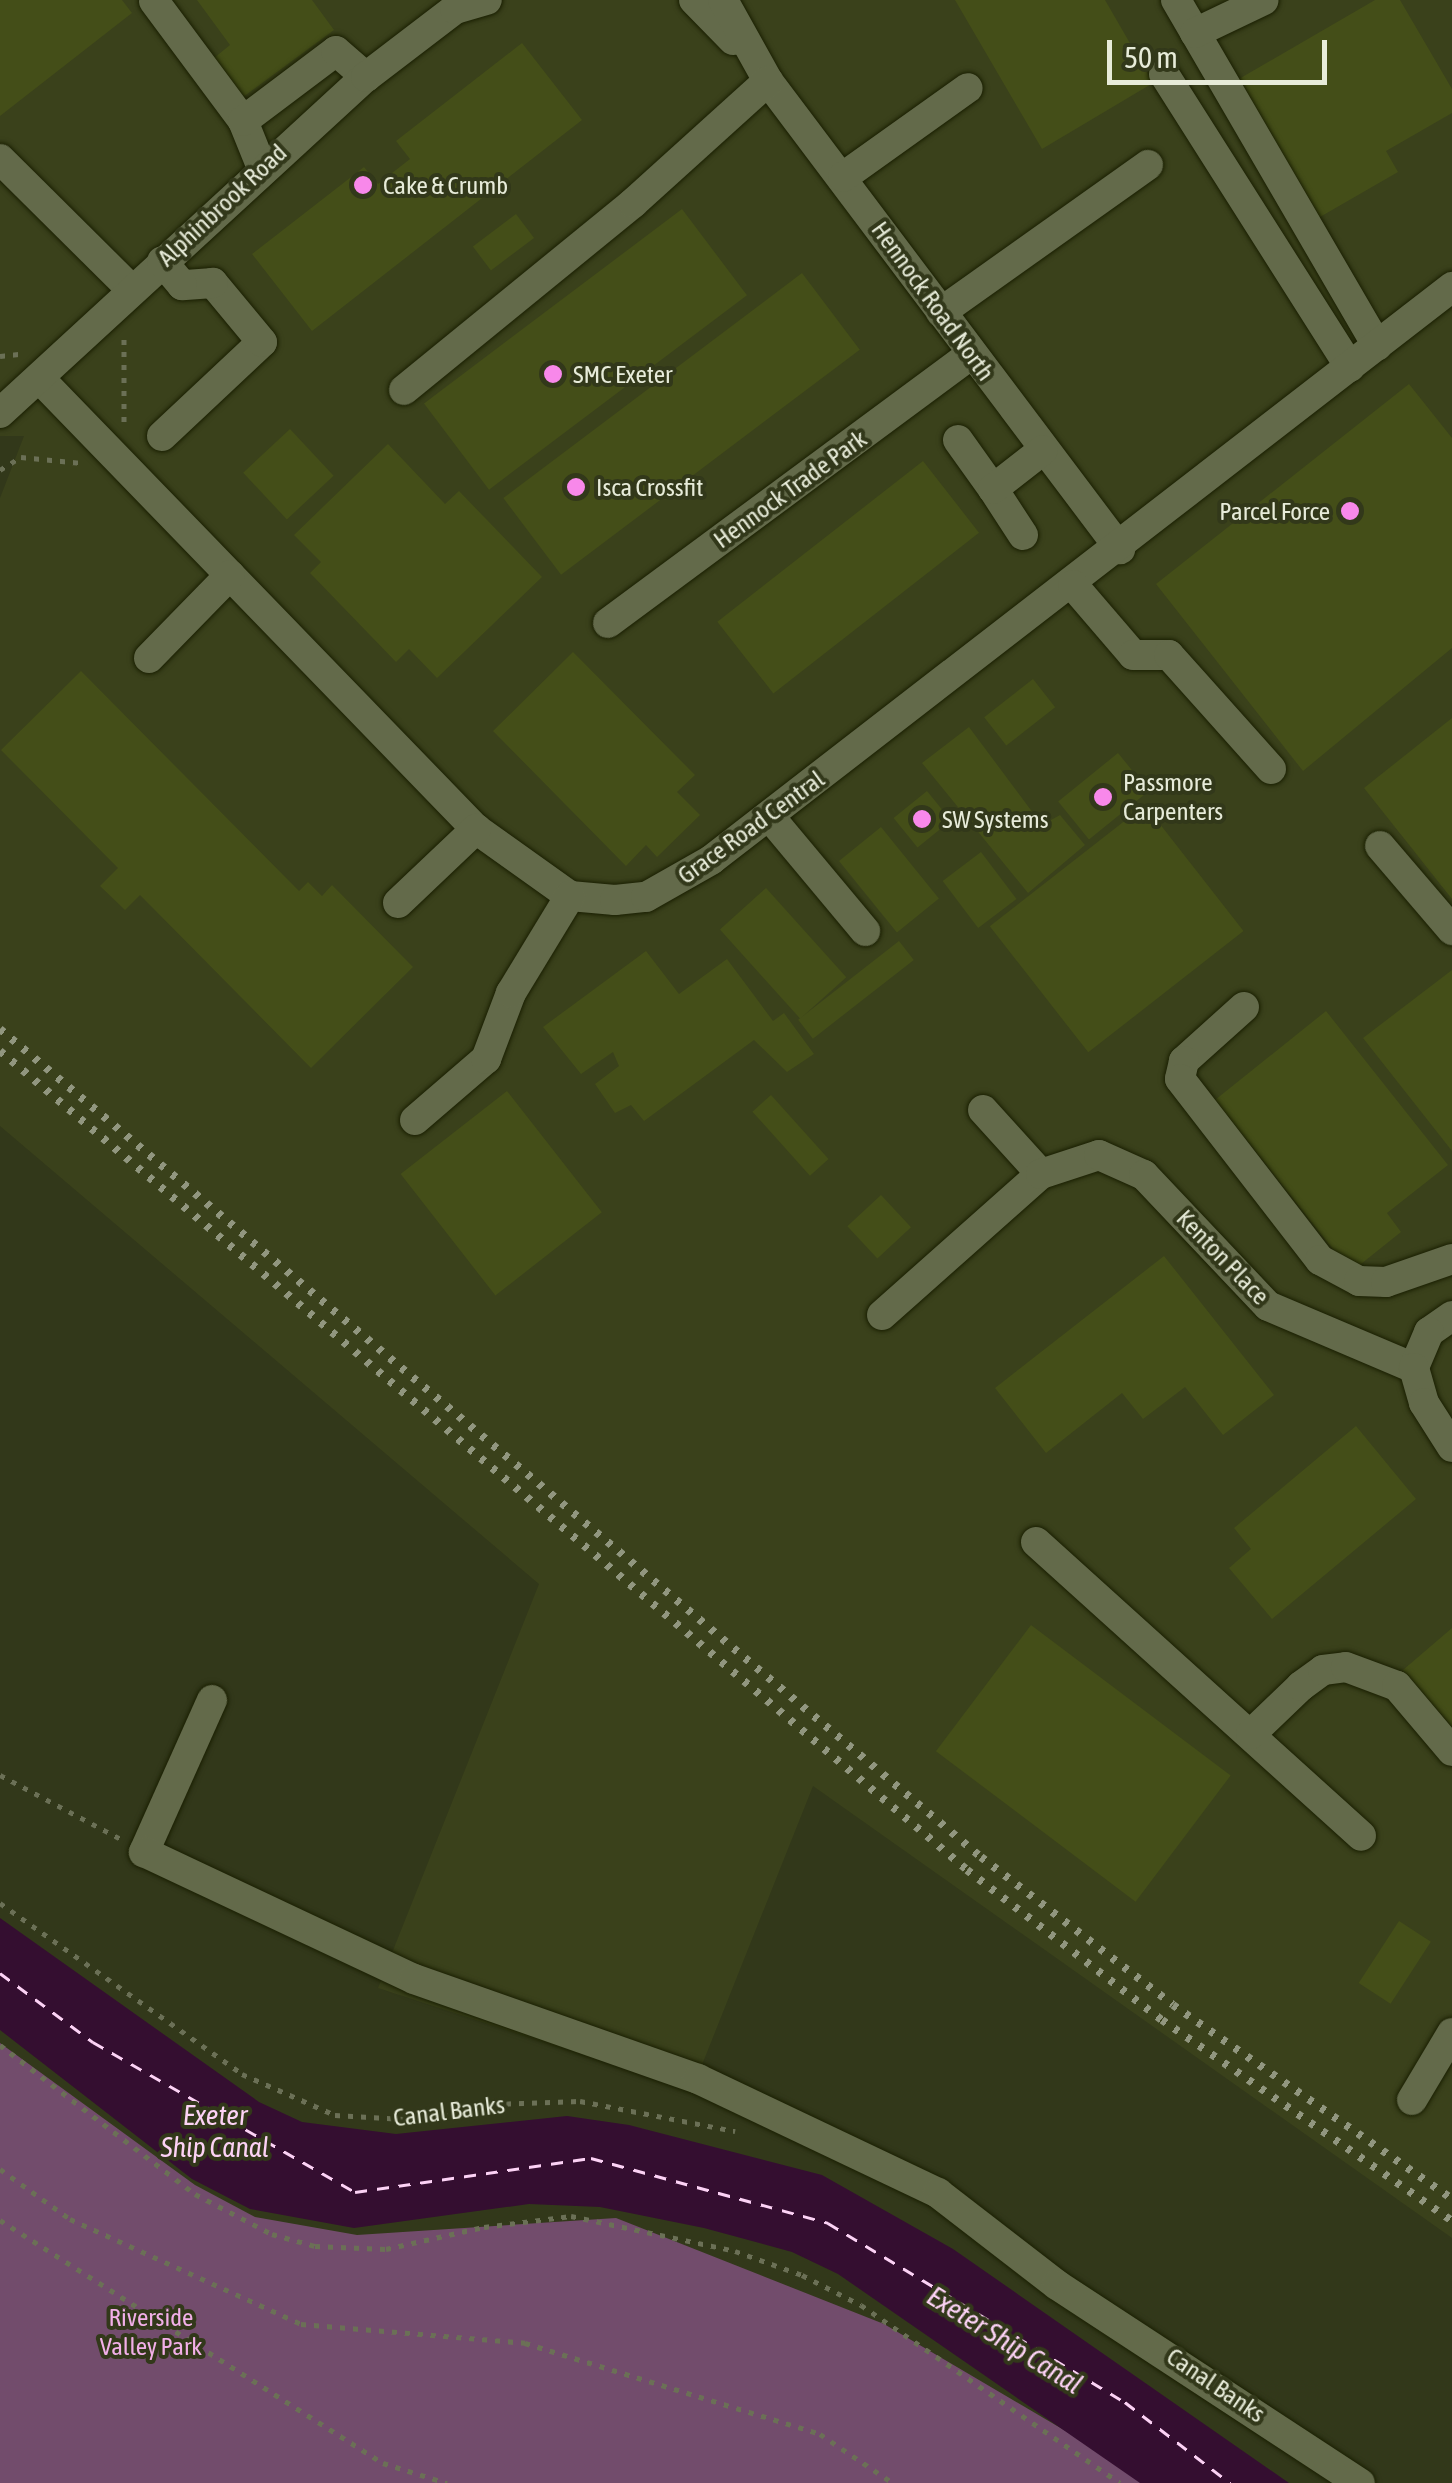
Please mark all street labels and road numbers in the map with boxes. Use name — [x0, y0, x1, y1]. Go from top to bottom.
street label: Alphinbrook Road — [151, 138, 293, 272]
street label: Hennock Road North — [865, 215, 1001, 387]
street label: Hennock Trade Park — [708, 423, 872, 555]
street label: Grace Road Central — [672, 764, 830, 890]
street label: Kenton Place — [1170, 1203, 1276, 1311]
street label: Canal Banks — [392, 2089, 506, 2133]
street label: Canal Banks — [1161, 2341, 1271, 2429]

